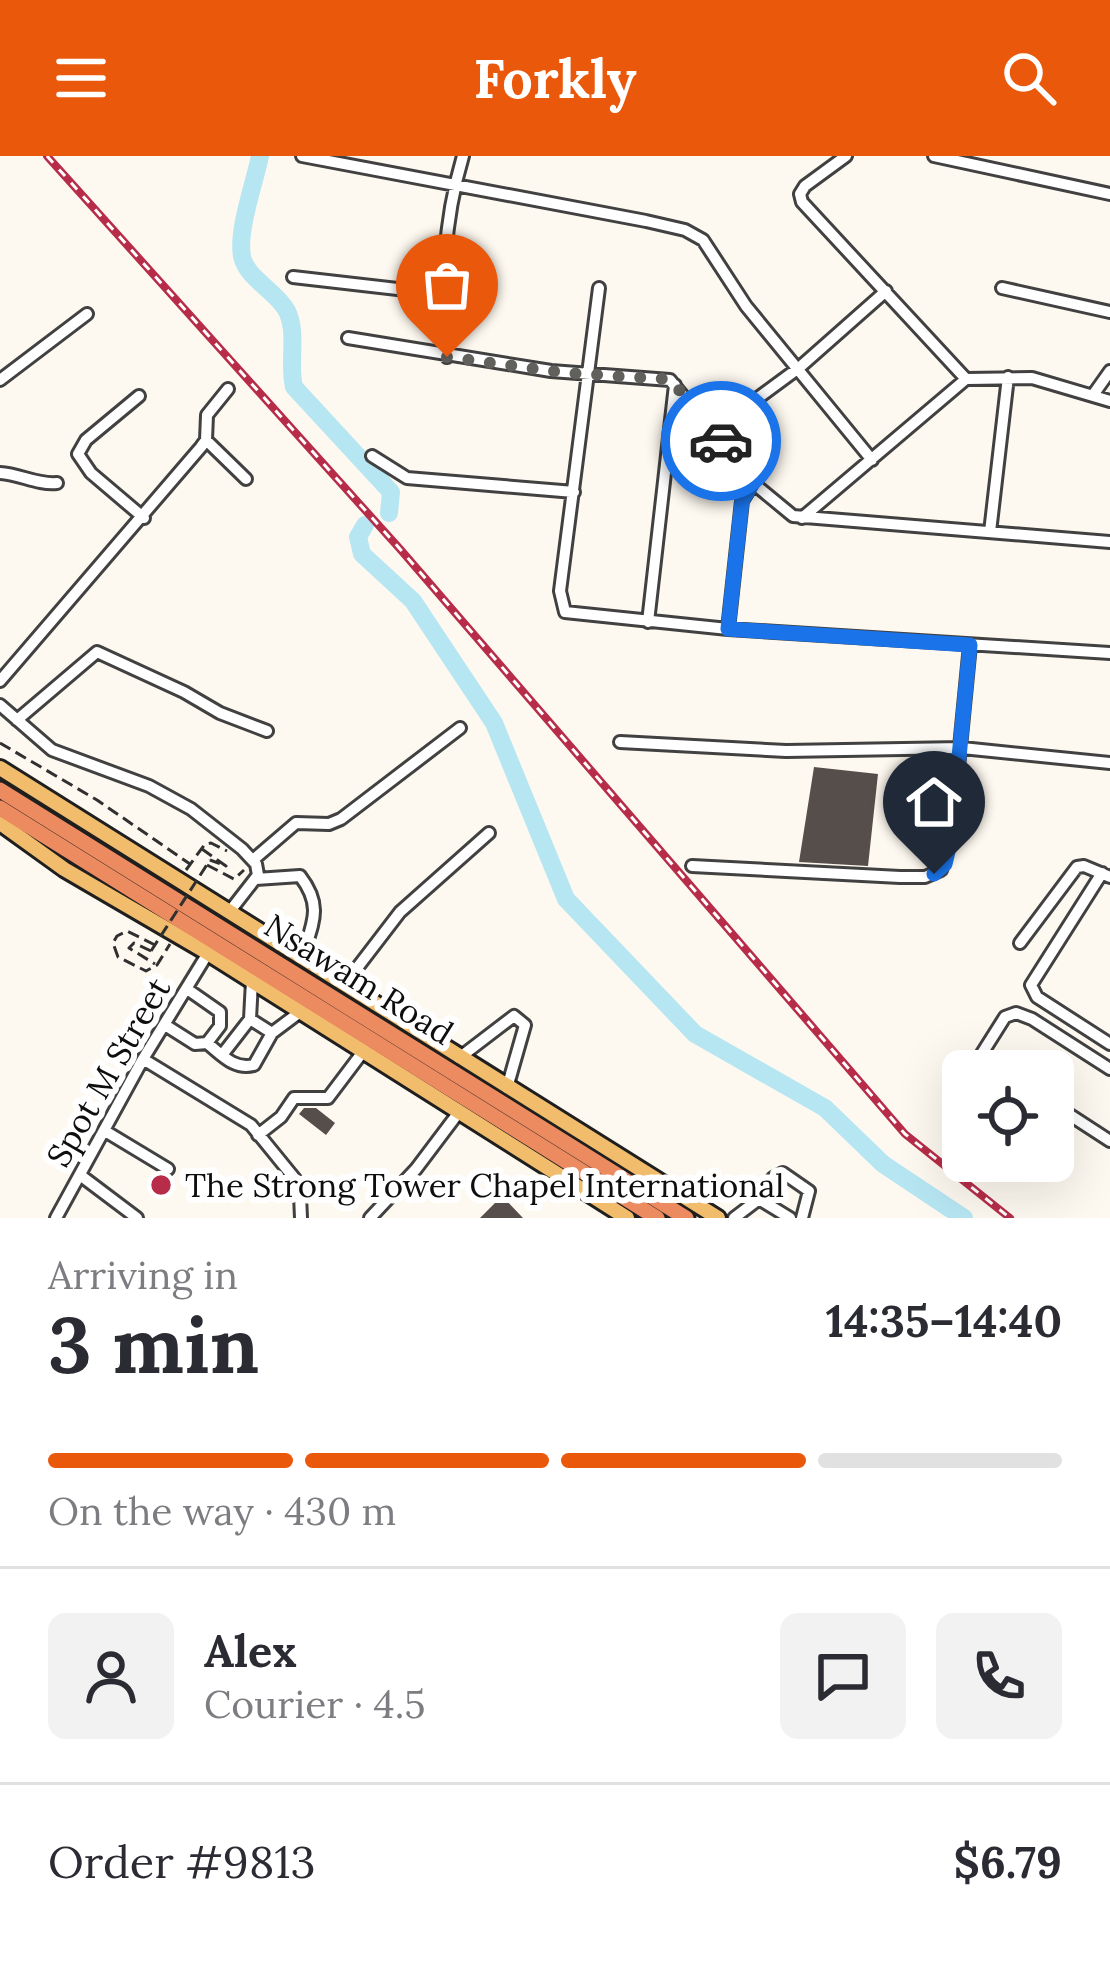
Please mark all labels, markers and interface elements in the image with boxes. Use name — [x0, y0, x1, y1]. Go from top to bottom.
text: Forkly — [474, 44, 636, 113]
icon: menu — [48, 45, 114, 111]
icon: search — [996, 45, 1062, 111]
pin — [396, 234, 498, 357]
icon: bag — [414, 252, 480, 318]
courier — [661, 381, 781, 501]
icon: car — [688, 408, 754, 474]
pin — [883, 751, 985, 874]
icon: home — [901, 769, 967, 835]
street label: Nsawam Road — [257, 904, 461, 1054]
street label: Spot M Street — [37, 970, 179, 1174]
map controls — [942, 1050, 1074, 1182]
button: locate — [942, 1050, 1074, 1182]
place label: The Strong Tower Chapel International — [185, 1164, 784, 1206]
marker: The Strong Tower Chapel International — [148, 1172, 174, 1198]
text: Arriving in — [48, 1250, 238, 1300]
text: 14:35–14:40 — [826, 1292, 1062, 1349]
text: 3 min — [48, 1295, 259, 1394]
text: On the way · 430 m — [48, 1486, 396, 1536]
button: person — [48, 1613, 174, 1739]
button: chat — [780, 1613, 906, 1739]
button: phone — [936, 1613, 1062, 1739]
text: Alex — [204, 1622, 297, 1679]
text: Courier · 4.5 — [204, 1679, 425, 1729]
text: Order #9813 — [48, 1833, 316, 1890]
text: $6.79 — [953, 1833, 1062, 1890]

